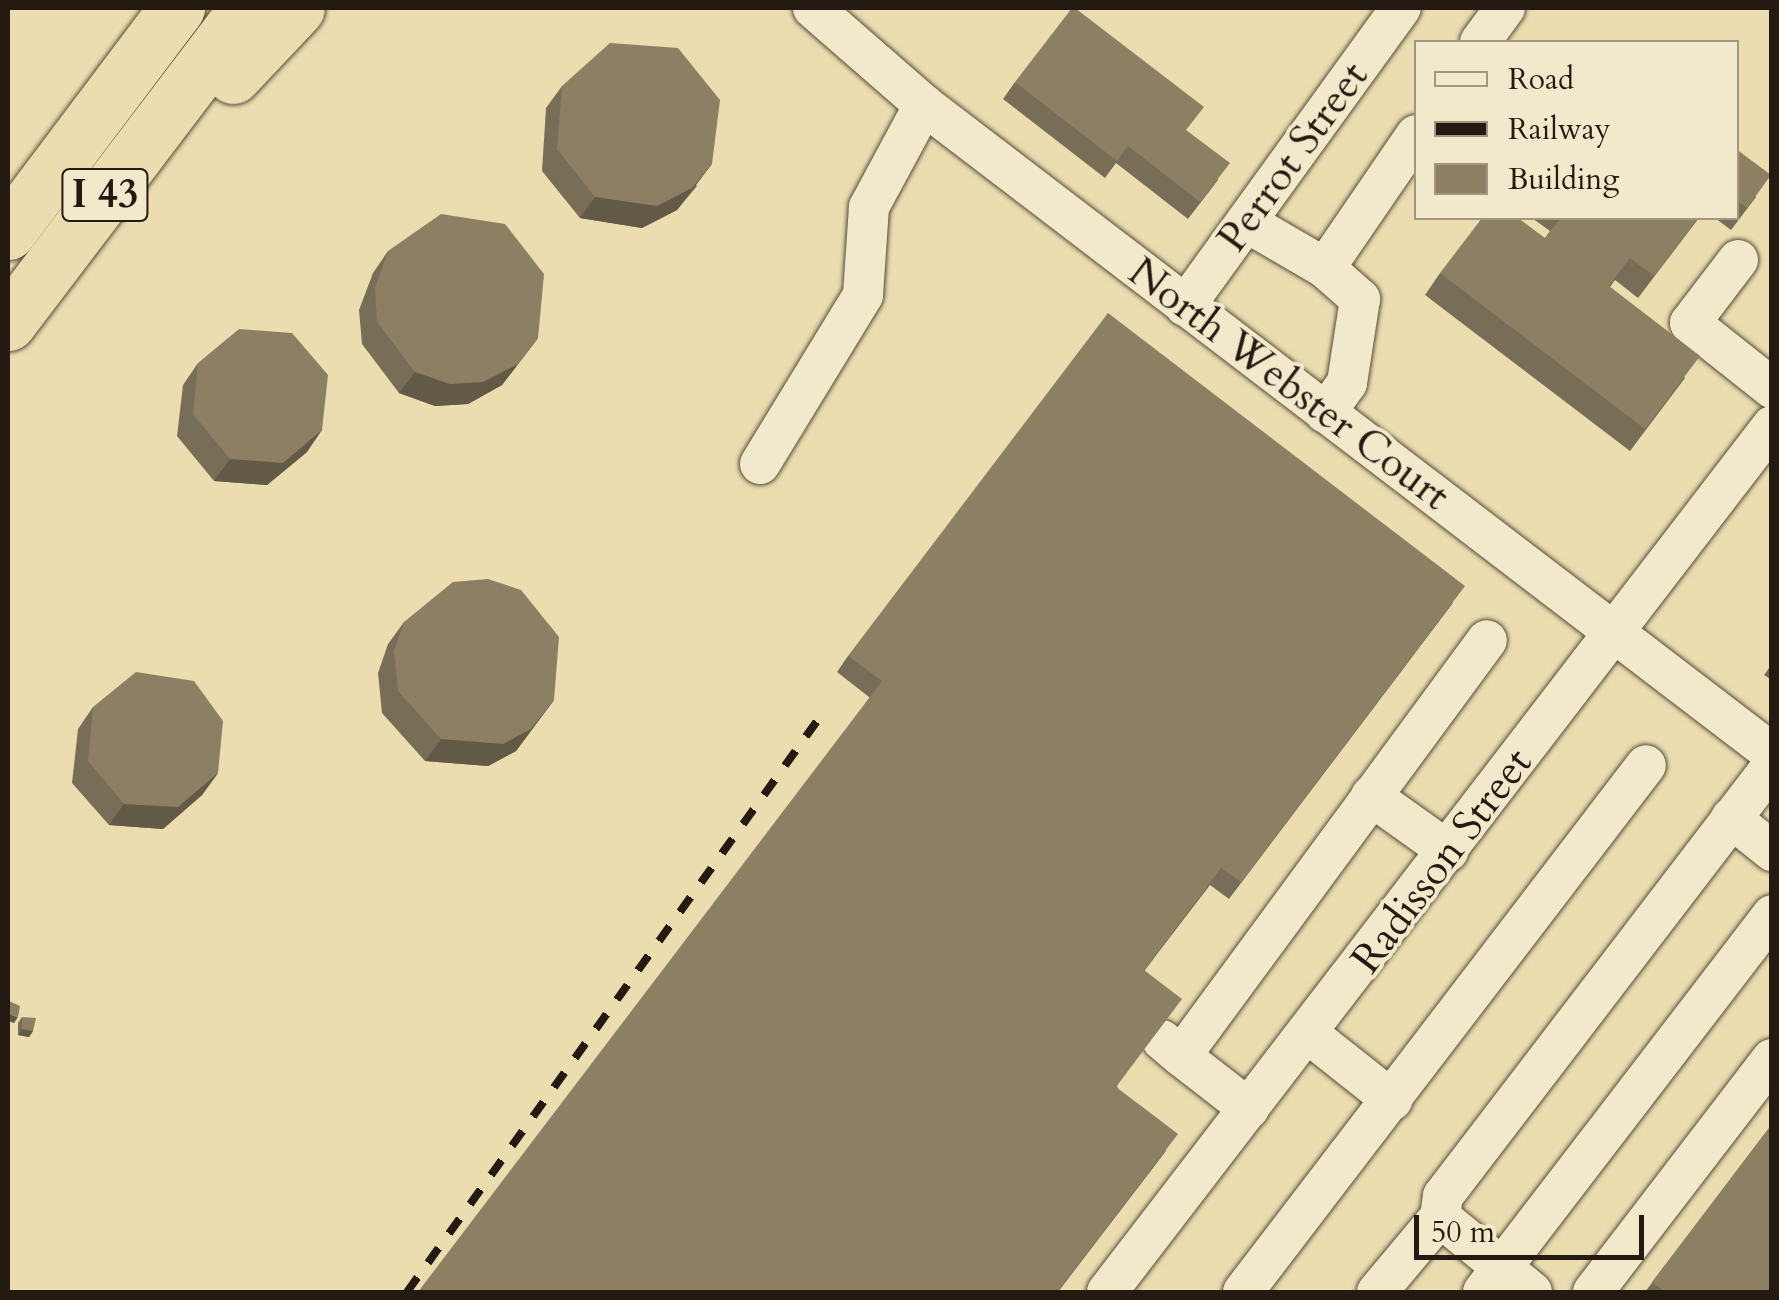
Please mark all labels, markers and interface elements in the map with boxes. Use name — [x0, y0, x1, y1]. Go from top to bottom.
legend — [1414, 40, 1739, 220]
street label: Perrot Street — [1207, 52, 1379, 262]
text: Road — [1508, 59, 1574, 100]
text: Railway — [1508, 109, 1611, 150]
text: Building — [1508, 159, 1619, 200]
road number: I 43 — [60, 160, 150, 230]
street label: North Webster Court — [1119, 247, 1459, 521]
street label: Radisson Street — [1341, 739, 1543, 983]
scale bar — [1419, 1195, 1649, 1257]
text: 50 m — [1431, 1212, 1495, 1253]

